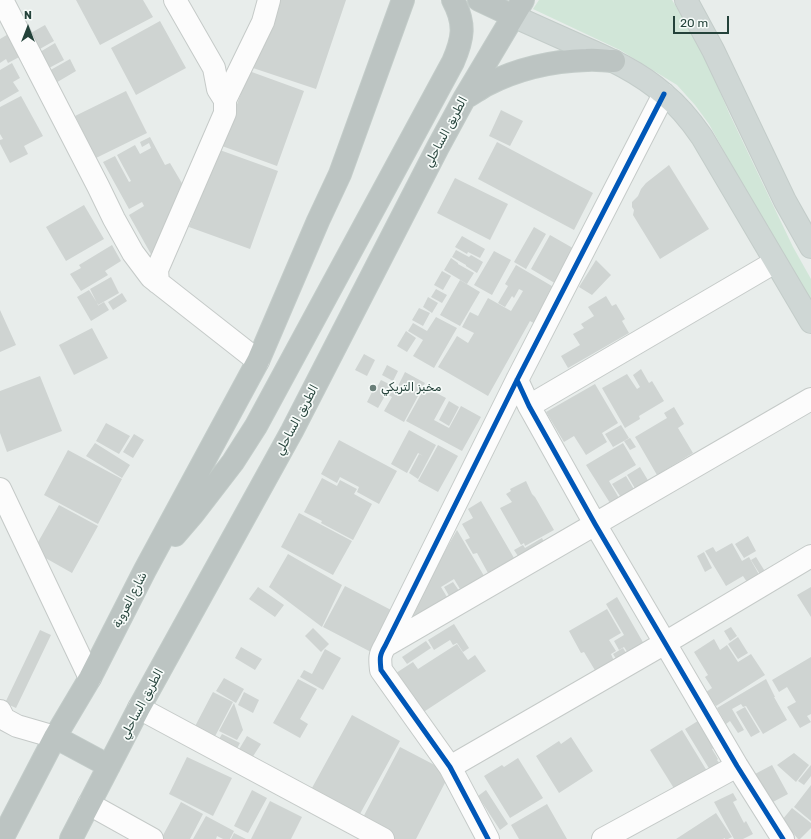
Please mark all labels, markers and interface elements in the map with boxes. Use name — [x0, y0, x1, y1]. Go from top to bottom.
north arrow — [8, 8, 48, 48]
scale bar — [675, 8, 731, 34]
text: N — [24, 9, 32, 22]
text: 20 m — [680, 16, 708, 30]
street label: الطريق الساحلي — [421, 94, 471, 170]
place label: مخبز التريكي — [381, 381, 441, 395]
street label: الطريق الساحلي — [272, 382, 322, 458]
marker: مخبز التريكي — [368, 383, 378, 393]
street label: شارع العروبة — [110, 569, 150, 631]
street label: الطريق الساحلي — [117, 666, 167, 742]

